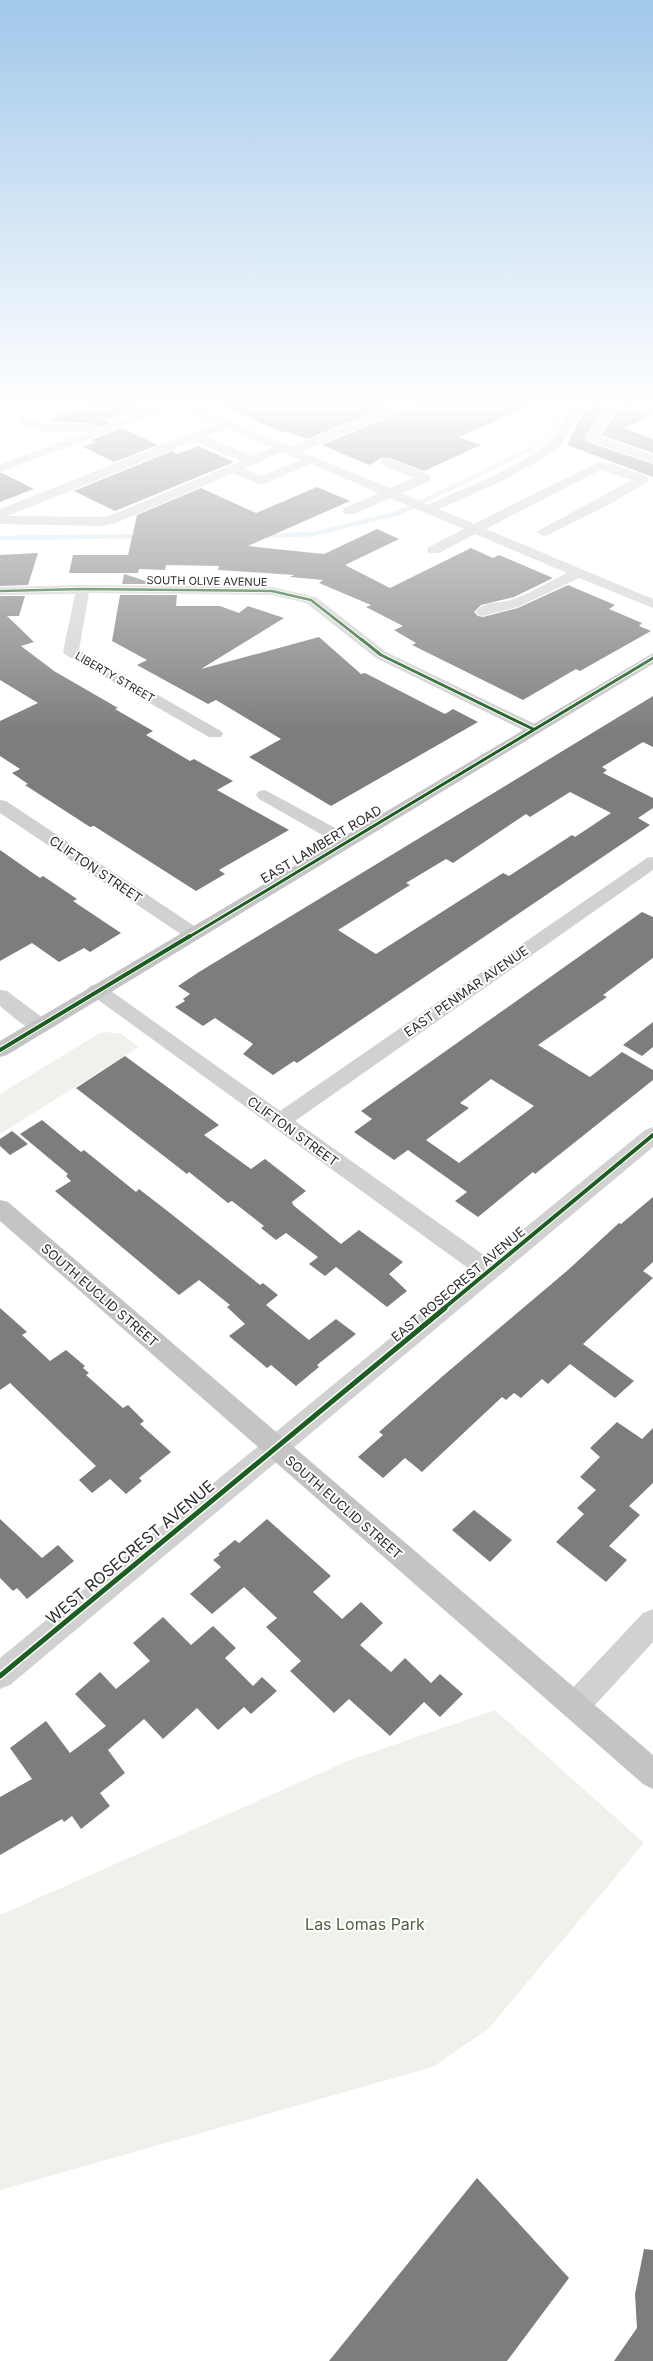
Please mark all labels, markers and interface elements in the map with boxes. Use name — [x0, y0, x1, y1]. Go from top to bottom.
street label: SOUTH OLIVE AVENUE — [146, 573, 268, 589]
street label: LIBERTY STREET — [73, 649, 157, 705]
street label: EAST LAMBERT ROAD — [258, 802, 384, 886]
street label: CLIFTON STREET — [47, 832, 145, 906]
street label: EAST PENMAR AVENUE — [401, 942, 531, 1040]
street label: CLIFTON STREET — [244, 1093, 342, 1169]
street label: EAST ROSECREST AVENUE — [388, 1223, 528, 1345]
street label: SOUTH EUCLID STREET — [38, 1240, 162, 1350]
street label: SOUTH EUCLID STREET — [282, 1452, 406, 1562]
street label: WEST ROSECREST AVENUE — [42, 1476, 218, 1628]
park label: Las Lomas Park — [305, 1914, 425, 1934]

